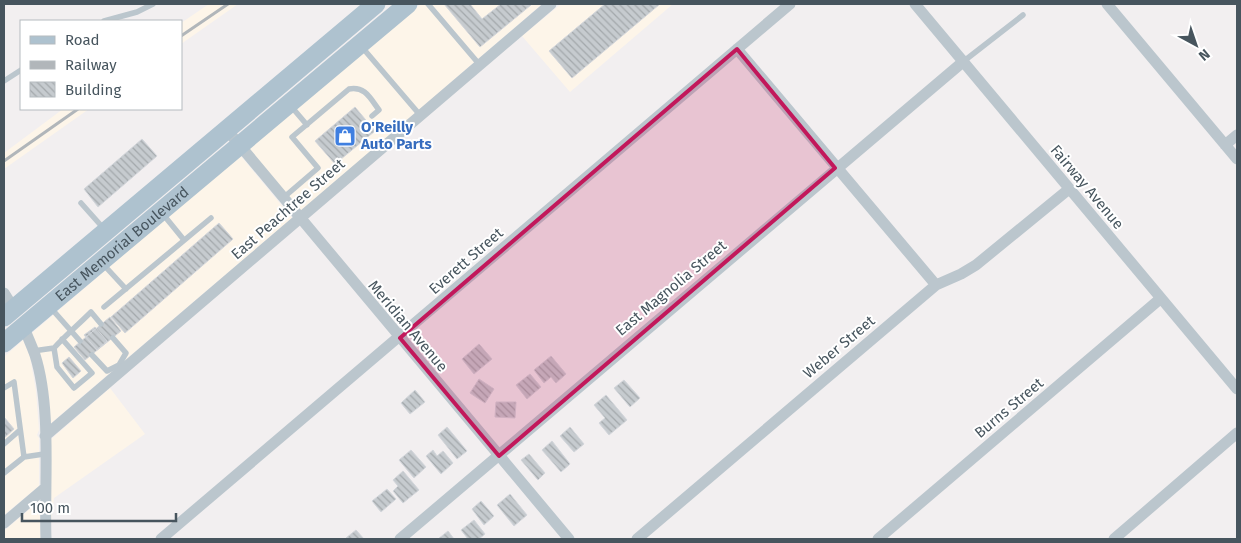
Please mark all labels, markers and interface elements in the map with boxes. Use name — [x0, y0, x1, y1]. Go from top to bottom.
legend — [20, 20, 182, 110]
north arrow — [1171, 20, 1221, 70]
text: Road — [65, 31, 100, 49]
text: N — [1195, 45, 1213, 64]
text: Railway — [65, 56, 117, 74]
text: Building — [65, 81, 121, 99]
place label: O'Reilly Auto Parts — [360, 118, 432, 153]
shop icon: O'Reilly Auto Parts — [333, 124, 357, 148]
street label: Fairway Avenue — [1047, 141, 1127, 233]
street label: East Peachtree Street — [228, 154, 349, 263]
street label: East Memorial Boulevard — [51, 183, 192, 305]
street label: Everett Street — [425, 224, 507, 298]
street label: East Magnolia Street — [612, 236, 730, 339]
street label: Meridian Avenue — [365, 277, 451, 375]
street label: Weber Street — [800, 311, 879, 382]
street label: Burns Street — [971, 374, 1047, 442]
scale bar — [22, 490, 176, 522]
text: 100 m — [30, 499, 70, 517]

